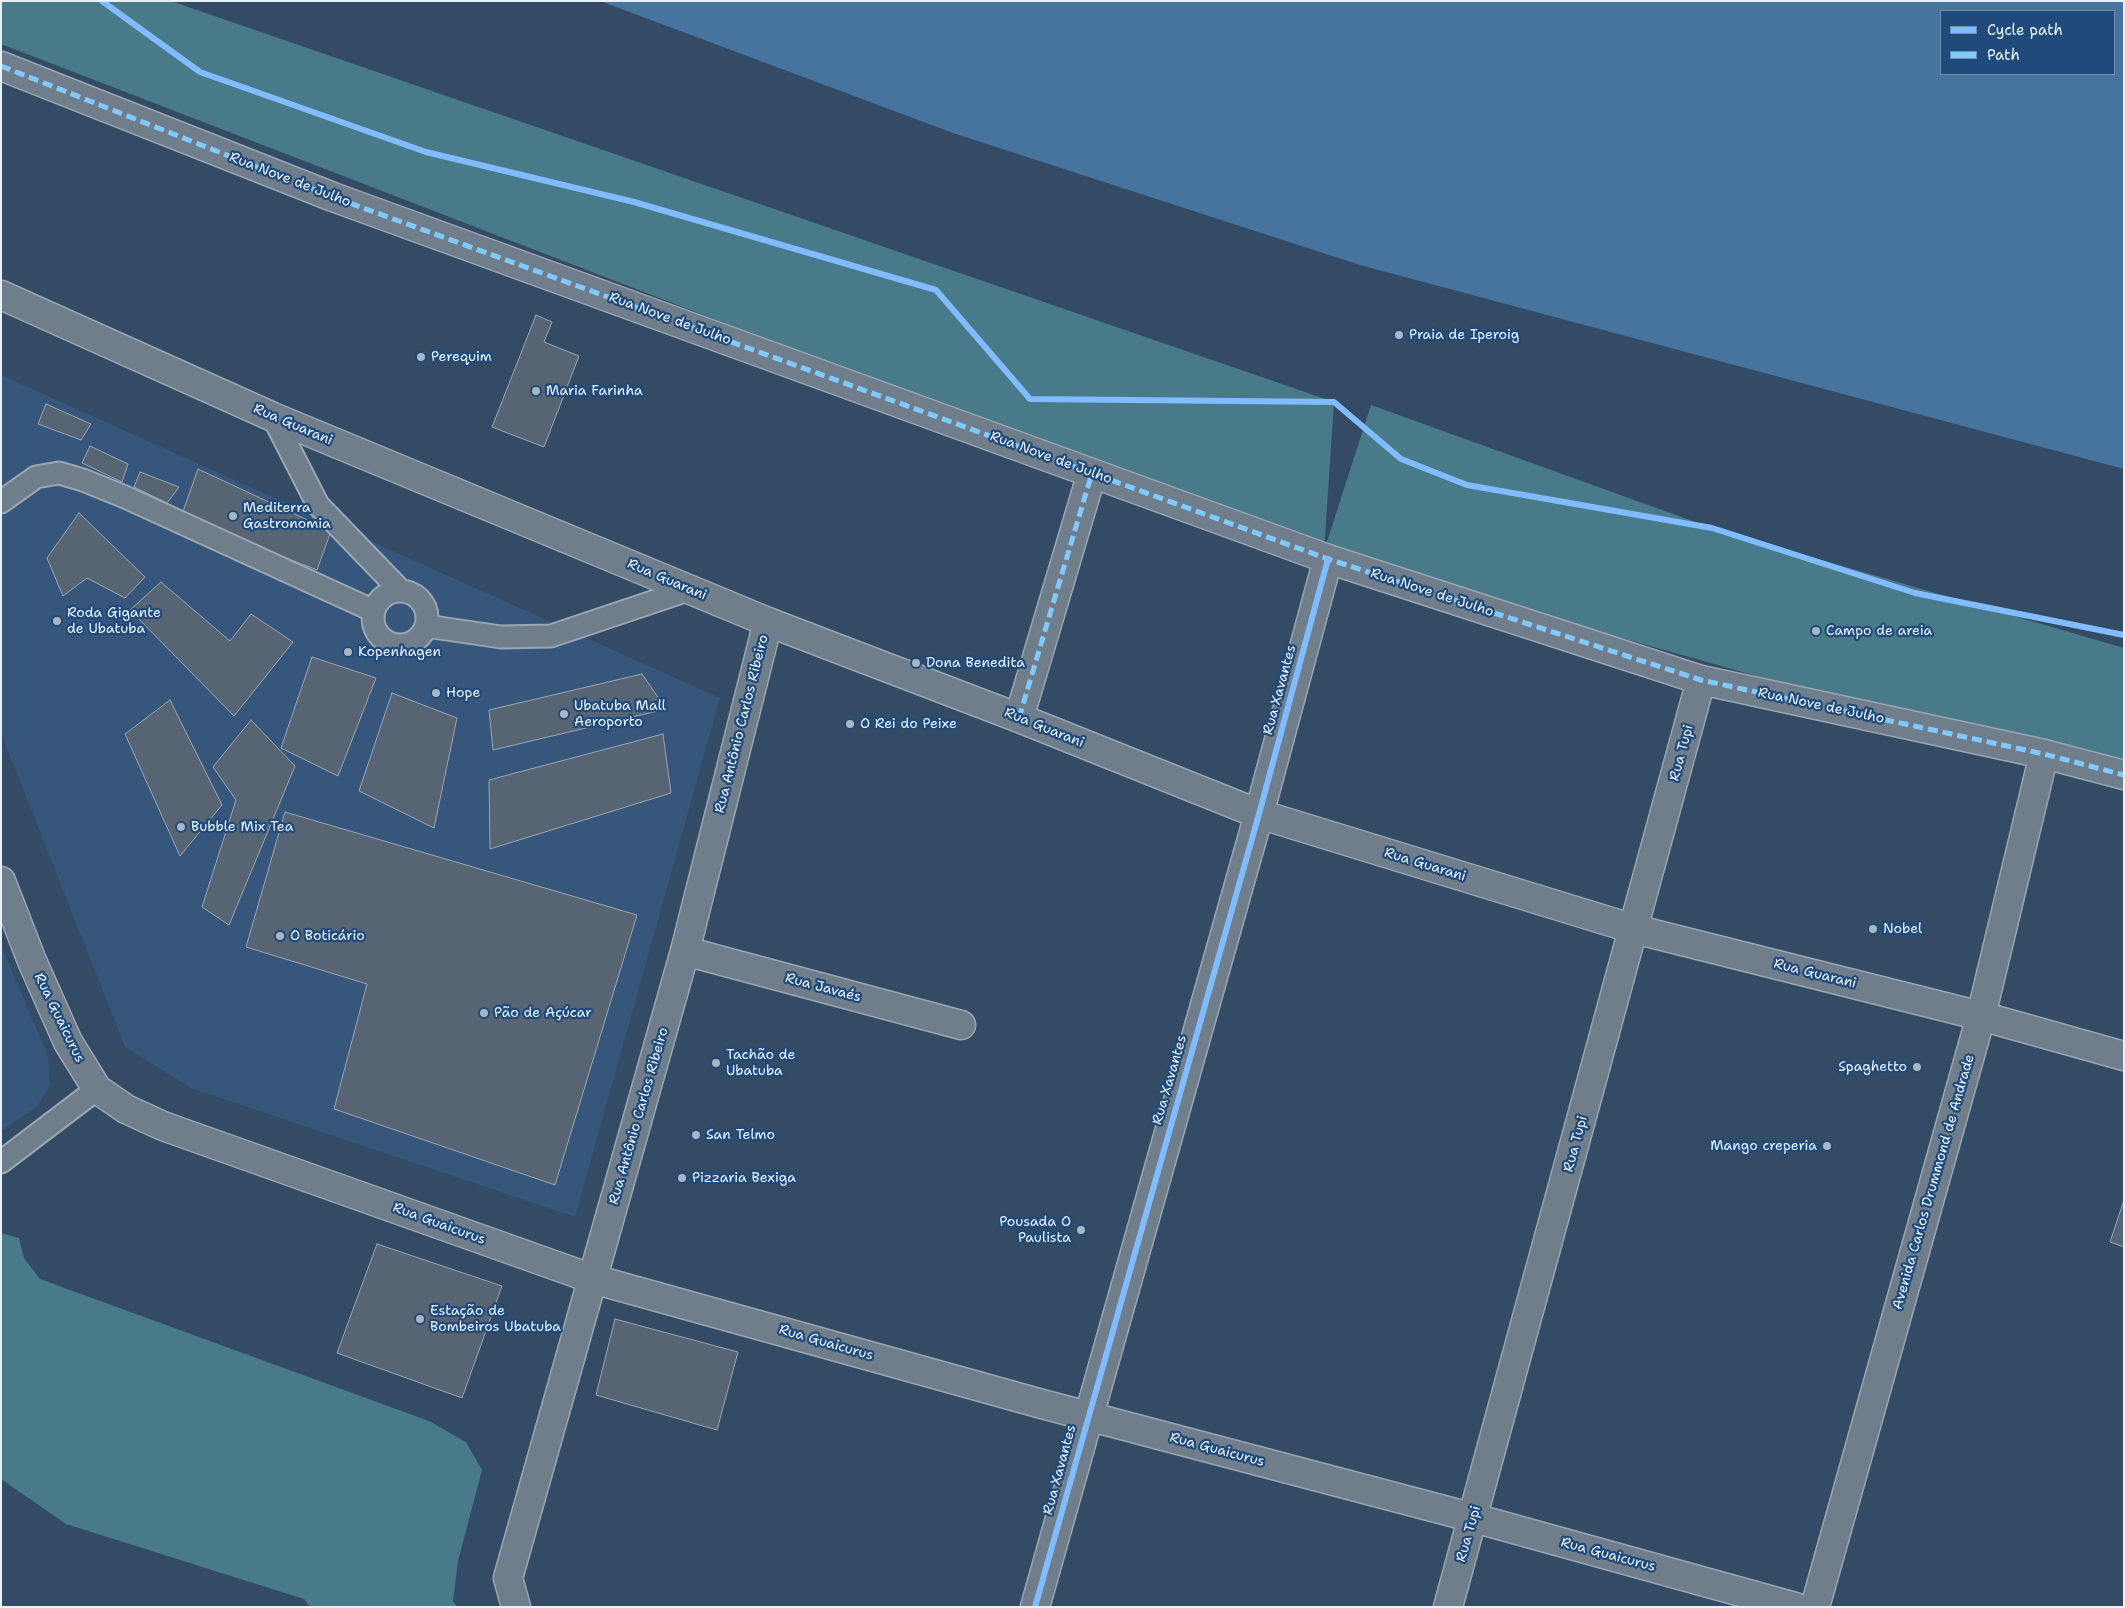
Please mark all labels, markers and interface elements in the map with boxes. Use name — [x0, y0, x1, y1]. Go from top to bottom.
legend — [1940, 10, 2115, 75]
text: Cycle path — [1987, 20, 2063, 40]
text: Path — [1987, 45, 2020, 65]
street label: Rua Nove de Julho — [227, 149, 353, 211]
street label: Rua Nove de Julho — [607, 289, 733, 349]
place label: Praia de Iperoig — [1409, 327, 1519, 343]
marker: Praia de Iperoig — [1393, 329, 1405, 341]
place label: Perequim — [431, 349, 492, 365]
marker: Perequim — [415, 351, 427, 363]
place label: Maria Farinha — [546, 383, 643, 399]
marker: Maria Farinha — [530, 385, 542, 397]
street label: Rua Guarani — [251, 401, 335, 449]
street label: Rua Nove de Julho — [988, 428, 1114, 488]
place label: Mediterra Gastronomia — [243, 500, 331, 532]
marker: Mediterra Gastronomia — [227, 510, 239, 522]
street label: Rua Guarani — [625, 556, 709, 604]
street label: Rua Nove de Julho — [1368, 565, 1496, 621]
place label: Roda Gigante de Ubatuba — [67, 605, 161, 638]
marker: Roda Gigante de Ubatuba — [51, 615, 63, 627]
place label: Campo de areia — [1826, 623, 1932, 639]
marker: Campo de areia — [1810, 625, 1822, 637]
street label: Rua Antônio Carlos Ribeiro — [712, 633, 772, 815]
street label: Rua Xavantes — [1260, 643, 1300, 737]
place label: Kopenhagen — [358, 644, 441, 660]
marker: Kopenhagen — [342, 646, 354, 658]
place label: Dona Benedita — [926, 655, 1025, 671]
marker: Dona Benedita — [910, 657, 922, 669]
street label: Rua Nove de Julho — [1756, 684, 1886, 728]
place label: Hope — [446, 685, 480, 701]
marker: Hope — [430, 687, 442, 699]
place label: Ubatuba Mall Aeroporto — [574, 698, 666, 730]
street label: Rua Guarani — [1002, 704, 1086, 752]
marker: Ubatuba Mall Aeroporto — [558, 708, 570, 720]
place label: O Rei do Peixe — [860, 716, 957, 732]
marker: O Rei do Peixe — [844, 718, 856, 730]
street label: Rua Tupi — [1666, 723, 1698, 783]
place label: Bubble Mix Tea — [191, 819, 293, 835]
marker: Bubble Mix Tea — [175, 821, 187, 833]
street label: Rua Guarani — [1382, 845, 1468, 885]
place label: Nobel — [1883, 921, 1922, 937]
marker: Nobel — [1867, 923, 1879, 935]
place label: O Boticário — [290, 928, 365, 944]
marker: O Boticário — [274, 930, 286, 942]
street label: Rua Guarani — [1772, 956, 1858, 992]
street label: Rua Javaés — [783, 970, 863, 1006]
street label: Rua Guaicurus — [30, 971, 88, 1065]
place label: Pão de Açúcar — [494, 1005, 592, 1021]
marker: Pão de Açúcar — [478, 1007, 490, 1019]
street label: Rua Antônio Carlos Ribeiro — [606, 1026, 672, 1206]
street label: Rua Xavantes — [1149, 1033, 1191, 1127]
place label: Tachão de Ubatuba — [726, 1047, 795, 1080]
street label: Avenida Carlos Drummond de Andrade — [1889, 1053, 1979, 1311]
marker: Tachão de Ubatuba — [710, 1057, 722, 1069]
place label: Spaghetto — [1838, 1059, 1907, 1075]
marker: Spaghetto — [1911, 1061, 1923, 1073]
street label: Rua Tupi — [1560, 1114, 1592, 1174]
place label: San Telmo — [706, 1127, 775, 1143]
marker: San Telmo — [690, 1129, 702, 1141]
place label: Mango creperia — [1710, 1138, 1817, 1154]
marker: Mango creperia — [1821, 1140, 1833, 1152]
place label: Pizzaria Bexiga — [692, 1170, 796, 1186]
marker: Pizzaria Bexiga — [676, 1172, 688, 1184]
street label: Rua Guaicurus — [390, 1199, 488, 1249]
place label: Pousada O Paulista — [999, 1214, 1071, 1246]
marker: Pousada O Paulista — [1075, 1224, 1087, 1236]
place label: Estação de Bombeiros Ubatuba — [430, 1303, 561, 1335]
marker: Estação de Bombeiros Ubatuba — [414, 1313, 426, 1325]
street label: Rua Guaicurus — [777, 1321, 875, 1365]
street label: Rua Xavantes — [1040, 1423, 1080, 1517]
street label: Rua Guaicurus — [1168, 1429, 1266, 1471]
street label: Rua Tupi — [1453, 1504, 1485, 1564]
street label: Rua Guaicurus — [1559, 1534, 1657, 1576]

